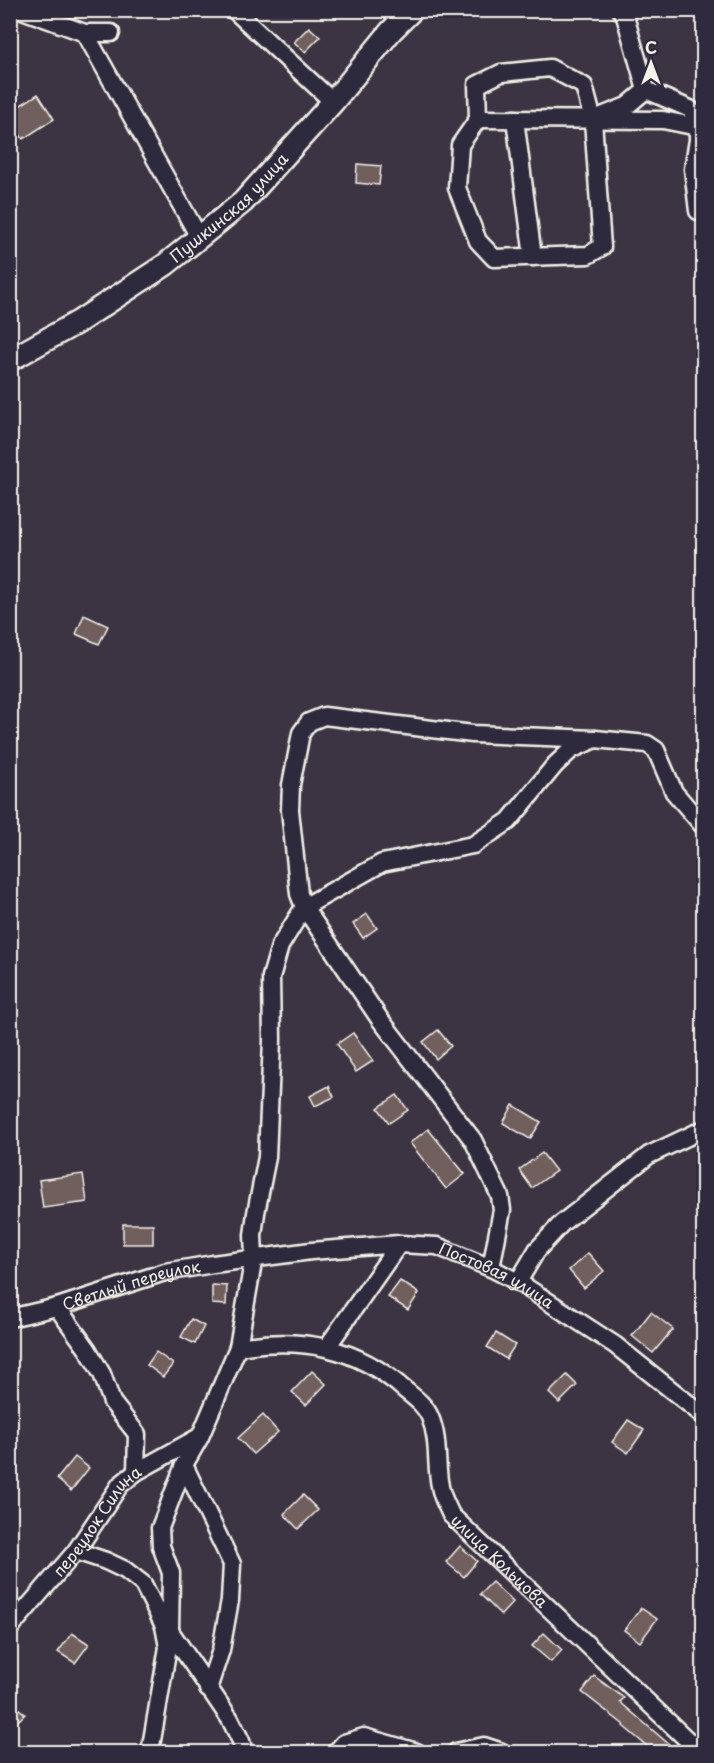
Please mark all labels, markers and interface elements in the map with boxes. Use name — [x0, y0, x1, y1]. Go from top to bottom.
north arrow — [621, 33, 681, 93]
text: С — [645, 35, 657, 59]
street label: Пушкинская улица — [164, 147, 293, 268]
street label: Постовая улица — [436, 1235, 559, 1313]
street label: Светлый переулок — [59, 1253, 202, 1316]
street label: переулок Силина — [46, 1460, 146, 1581]
street label: улица Кольцова — [446, 1508, 554, 1613]

